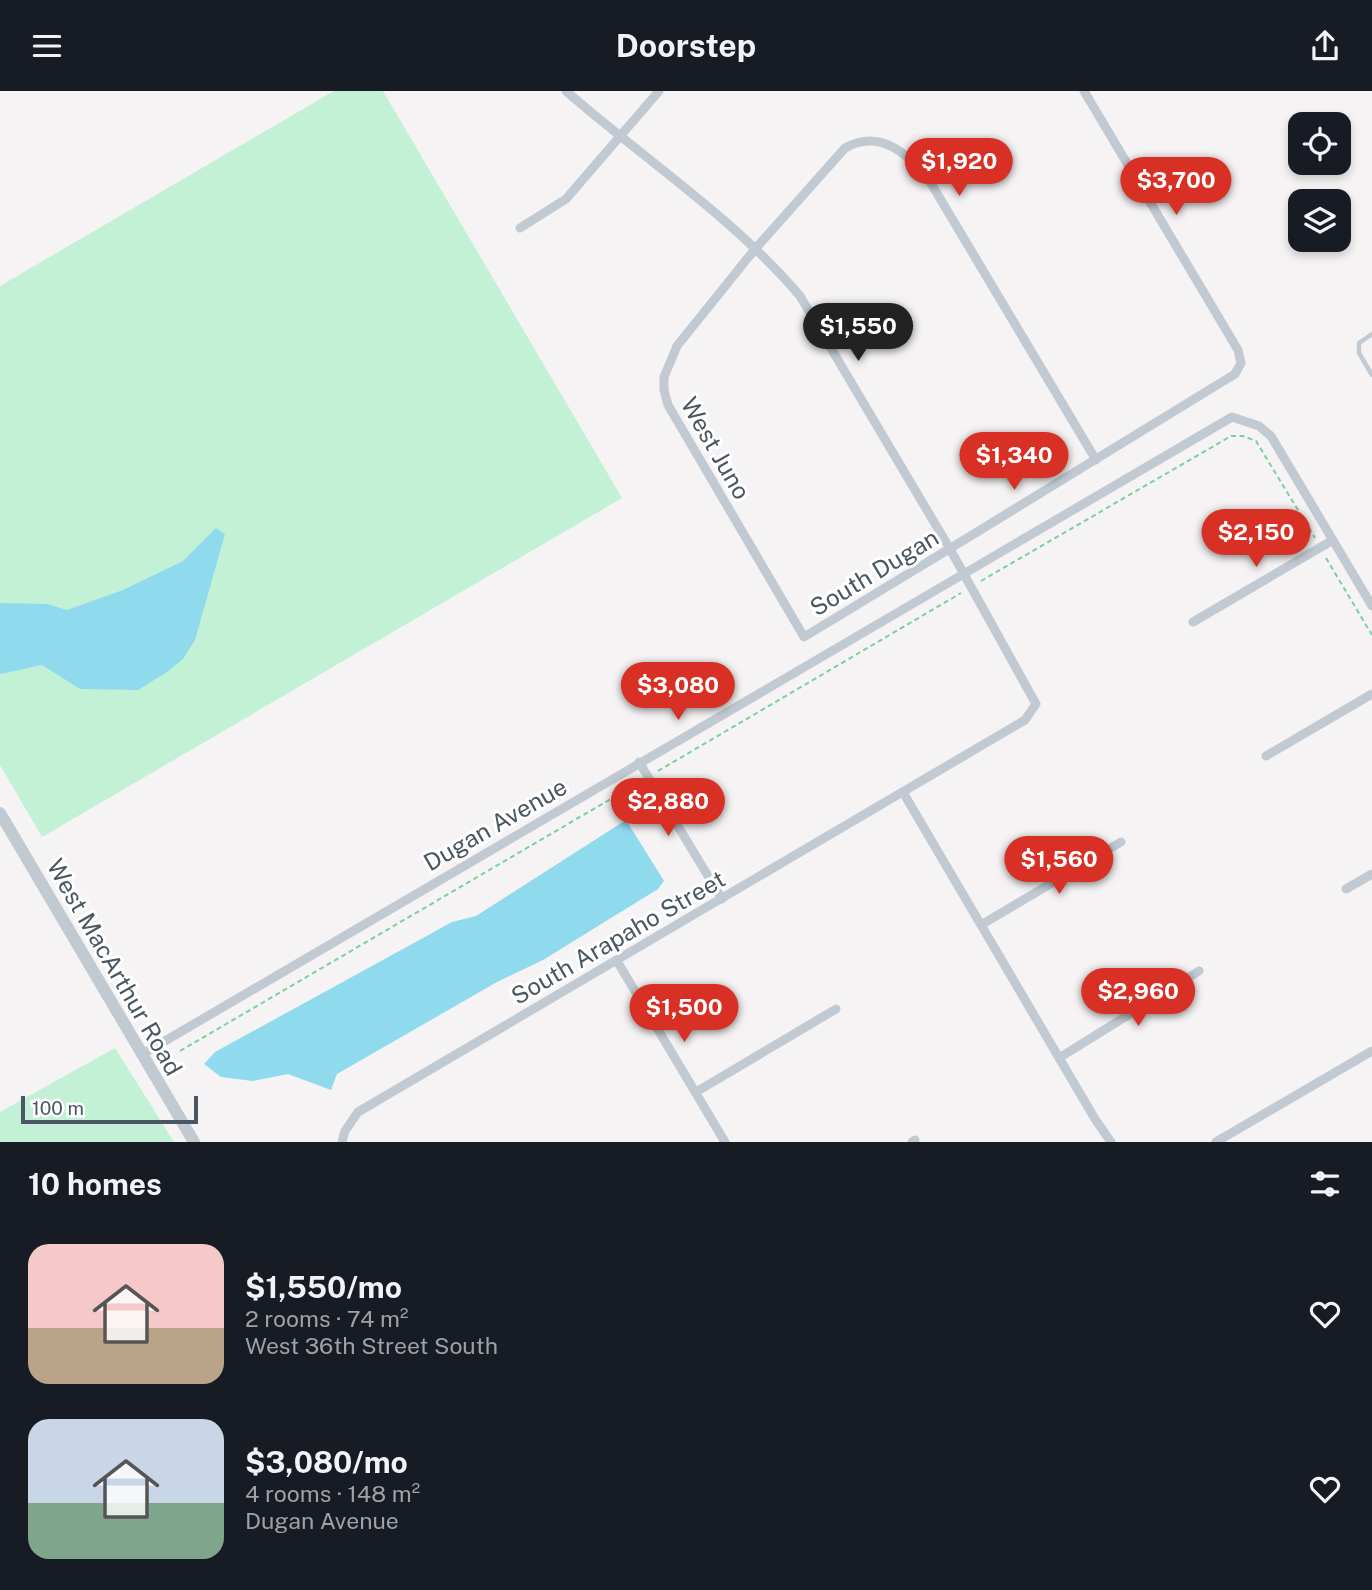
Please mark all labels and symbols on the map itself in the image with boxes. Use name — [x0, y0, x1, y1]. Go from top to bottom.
pin: $1,920 — [902, 139, 1016, 198]
pin: $3,700 — [1119, 157, 1233, 217]
pin: $1,550 — [801, 303, 915, 363]
street label: West Juno — [676, 392, 756, 504]
pin: $1,340 — [957, 433, 1071, 492]
pin: $2,150 — [1199, 510, 1313, 569]
street label: South Dugan — [805, 523, 943, 621]
pin: $3,080 — [621, 663, 735, 722]
street label: Dugan Avenue — [419, 772, 571, 876]
pin: $2,880 — [611, 779, 725, 838]
pin: $1,560 — [1002, 837, 1116, 896]
street label: West MacArthur Road — [42, 854, 188, 1080]
street label: South Arapaho Street — [506, 864, 730, 1010]
pin: $2,960 — [1081, 969, 1195, 1028]
pin: $1,500 — [627, 985, 741, 1044]
scale bar — [21, 1093, 198, 1125]

